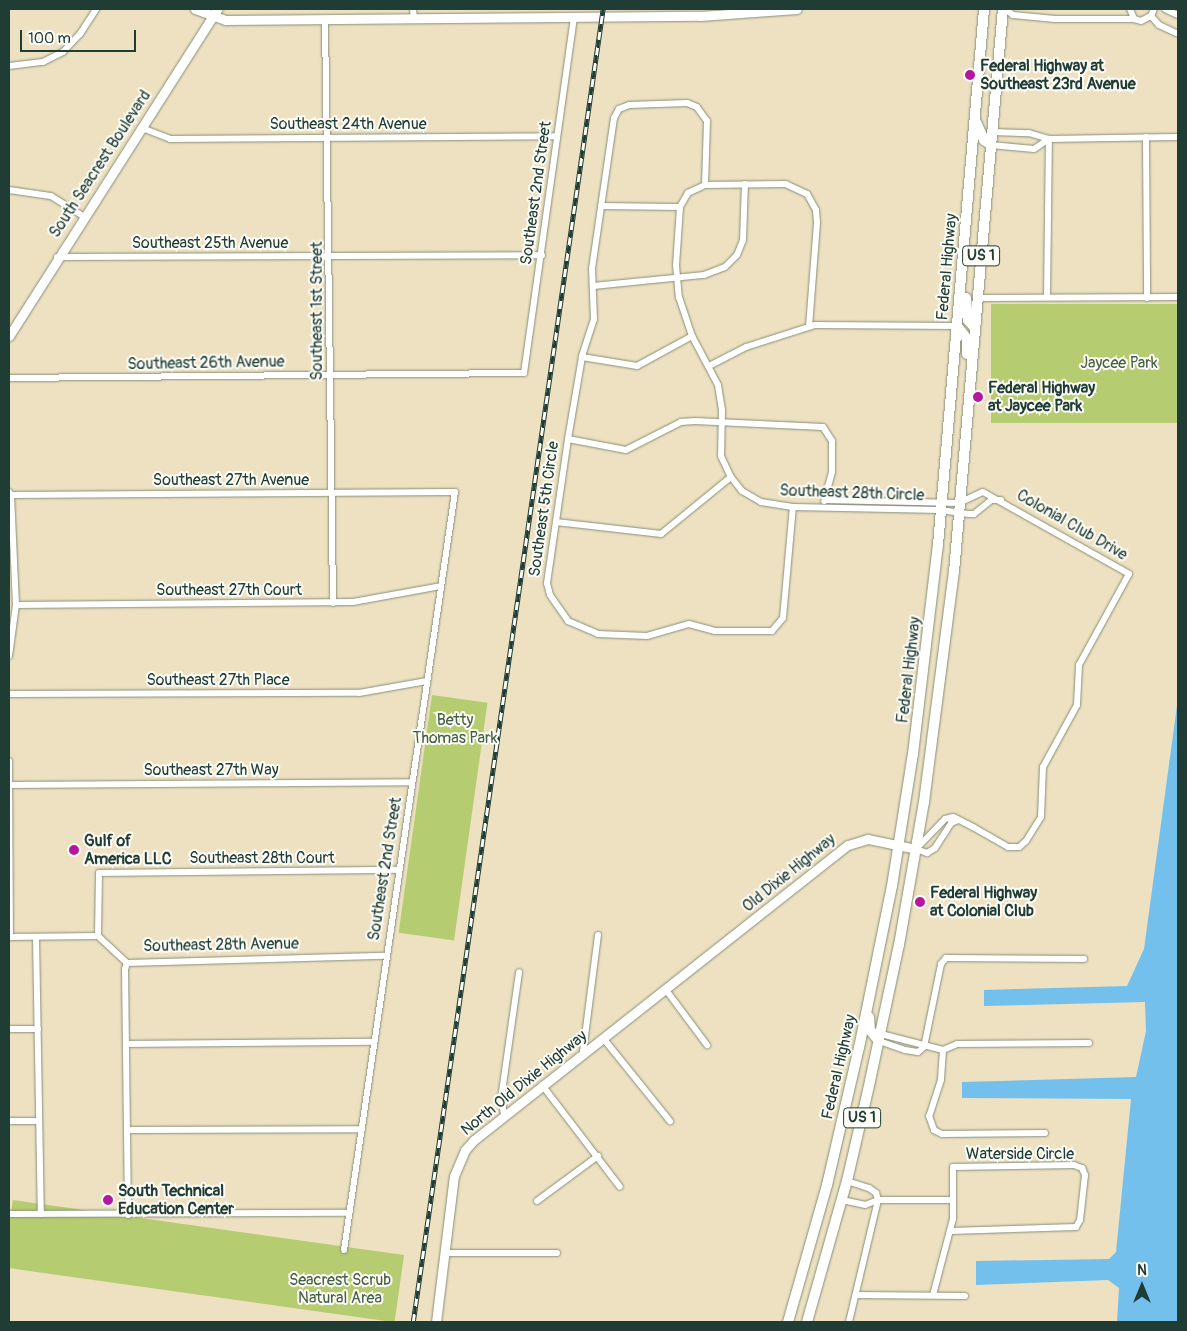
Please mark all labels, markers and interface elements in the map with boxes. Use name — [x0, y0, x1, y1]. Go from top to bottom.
scale bar — [22, 20, 139, 52]
text: 100 m — [28, 29, 71, 48]
place label: Federal Highway at Southeast 23rd Avenue — [980, 56, 1136, 94]
marker: Federal Highway at Southeast 23rd Avenue — [964, 69, 976, 81]
street label: South Seacrest Boulevard — [45, 87, 155, 241]
street label: Southeast 24th Avenue — [269, 114, 427, 134]
street label: Southeast 2nd Street — [516, 120, 556, 266]
street label: Federal Highway — [933, 213, 961, 321]
street label: Southeast 25th Avenue — [132, 233, 288, 253]
street label: Southeast 1st Street — [307, 241, 327, 381]
road number: US 1 — [961, 244, 1001, 268]
street label: Southeast 26th Avenue — [127, 352, 285, 374]
park label: Jaycee Park — [1080, 353, 1158, 373]
place label: Federal Highway at Jaycee Park — [988, 378, 1095, 416]
marker: Federal Highway at Jaycee Park — [972, 391, 984, 403]
street label: Southeast 5th Circle — [525, 440, 563, 578]
street label: Southeast 27th Avenue — [153, 470, 309, 490]
street label: Southeast 28th Circle — [779, 481, 925, 505]
street label: Colonial Club Drive — [1013, 486, 1131, 564]
street label: Southeast 27th Court — [156, 580, 302, 600]
street label: Federal Highway — [893, 616, 925, 724]
street label: Southeast 27th Place — [146, 670, 290, 690]
park label: Betty Thomas Park — [413, 710, 497, 748]
street label: Southeast 27th Way — [143, 760, 279, 780]
street label: Southeast 2nd Street — [364, 796, 406, 942]
street label: Old Dixie Highway — [739, 830, 839, 916]
place label: Gulf of America LLC — [84, 831, 172, 869]
marker: Gulf of America LLC — [68, 844, 80, 856]
street label: Southeast 28th Court — [189, 848, 335, 868]
place label: Federal Highway at Colonial Club — [930, 883, 1037, 921]
marker: Federal Highway at Colonial Club — [914, 896, 926, 908]
street label: Southeast 28th Avenue — [143, 934, 299, 956]
street label: Federal Highway — [818, 1013, 860, 1121]
street label: North Old Dixie Highway — [457, 1026, 591, 1140]
road number: US 1 — [842, 1106, 882, 1130]
street label: Waterside Circle — [966, 1144, 1074, 1164]
place label: South Technical Education Center — [118, 1181, 234, 1219]
marker: South Technical Education Center — [102, 1194, 114, 1206]
north arrow — [1117, 1261, 1167, 1311]
text: N — [1137, 1262, 1147, 1279]
park label: Seacrest Scrub Natural Area — [289, 1270, 391, 1308]

